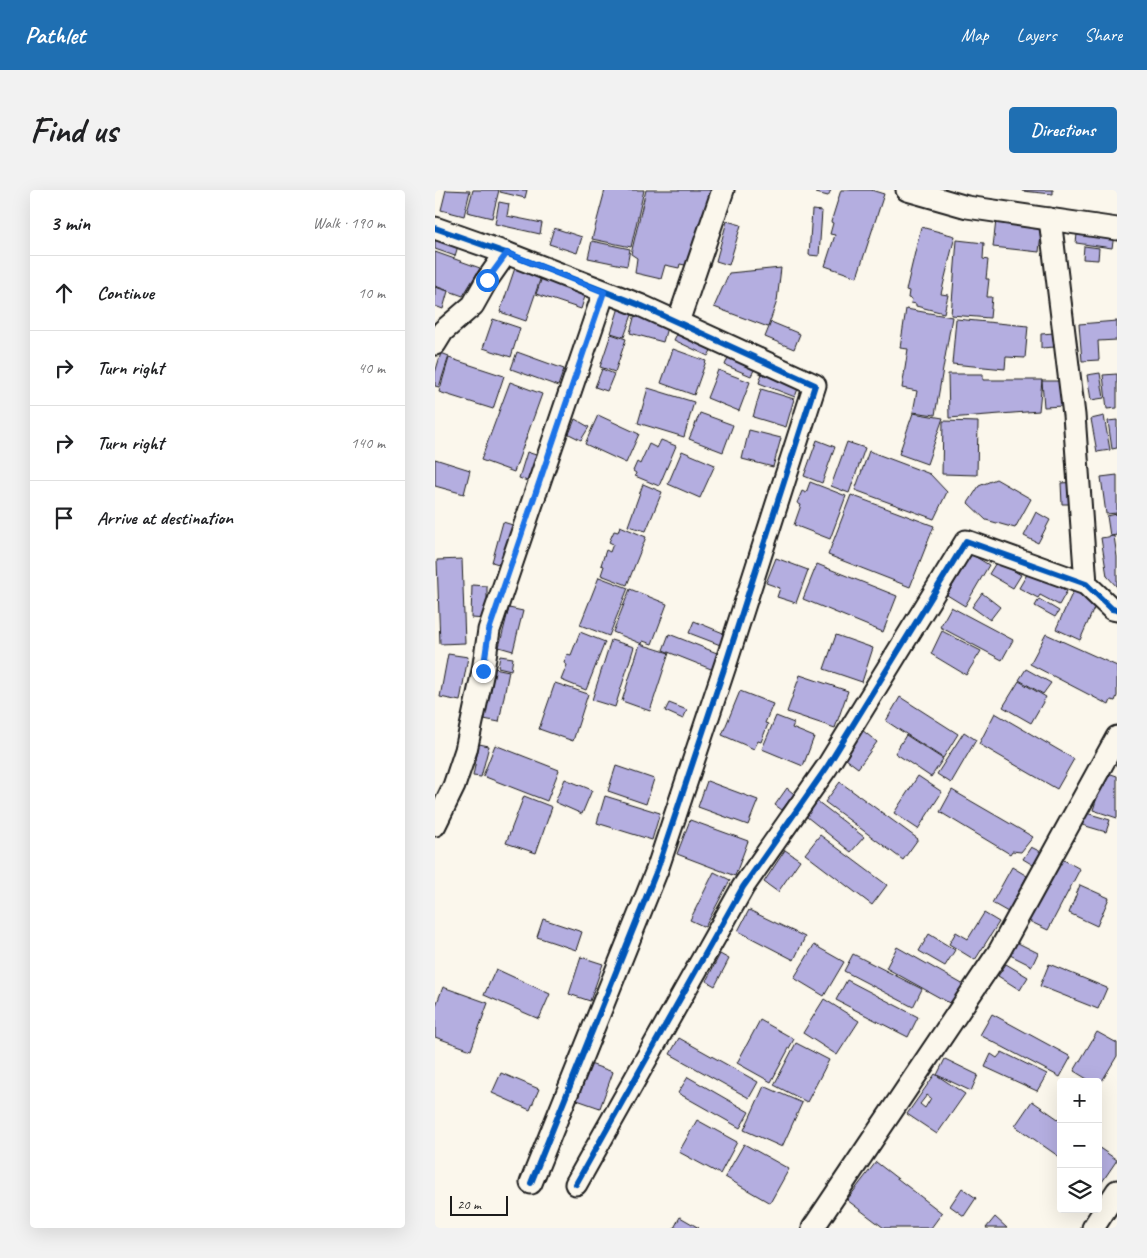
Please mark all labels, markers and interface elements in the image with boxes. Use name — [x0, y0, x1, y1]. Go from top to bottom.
text: Pathlet — [25, 20, 85, 50]
text: Map — [961, 24, 989, 46]
text: Layers — [1017, 24, 1056, 46]
text: Share — [1084, 24, 1122, 46]
button: Directions — [1009, 107, 1117, 153]
text: Find us — [30, 108, 117, 153]
text: 3 min — [50, 210, 90, 236]
text: Walk · 190 m — [313, 213, 385, 233]
route start — [476, 269, 499, 292]
icon: ahead — [50, 279, 78, 307]
text: Continue — [97, 281, 154, 305]
text: 10 m — [358, 283, 385, 303]
icon: right — [50, 354, 78, 382]
text: Turn right — [97, 356, 164, 380]
text: 40 m — [358, 358, 385, 378]
icon: right — [50, 429, 78, 457]
text: Turn right — [97, 431, 164, 455]
text: 140 m — [351, 433, 385, 453]
icon: arrive — [50, 504, 78, 532]
text: Arrive at destination — [97, 506, 233, 530]
route end — [472, 660, 495, 683]
map controls — [1057, 1078, 1102, 1213]
button: + — [1057, 1078, 1102, 1123]
button: − — [1057, 1123, 1102, 1168]
button: layers — [1057, 1168, 1102, 1213]
scale bar — [450, 1193, 507, 1216]
text: 20 m — [457, 1196, 481, 1213]

